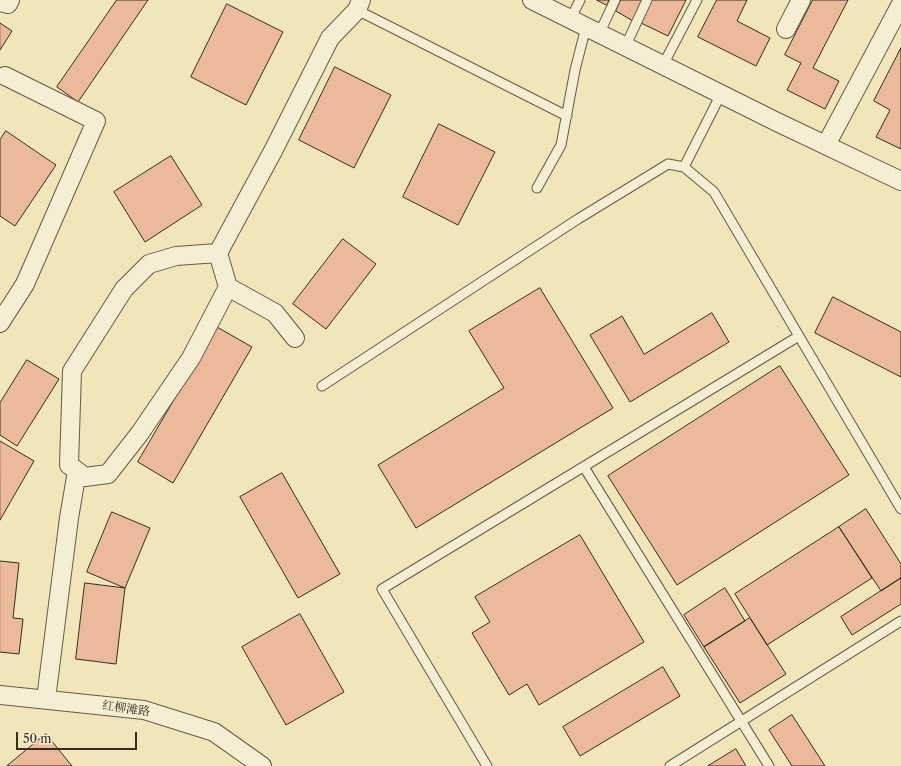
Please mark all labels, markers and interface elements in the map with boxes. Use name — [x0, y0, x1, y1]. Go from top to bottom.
street label: 红柳滩路 — [101, 699, 151, 719]
scale bar — [18, 724, 139, 750]
text: 50 m — [23, 731, 52, 746]

